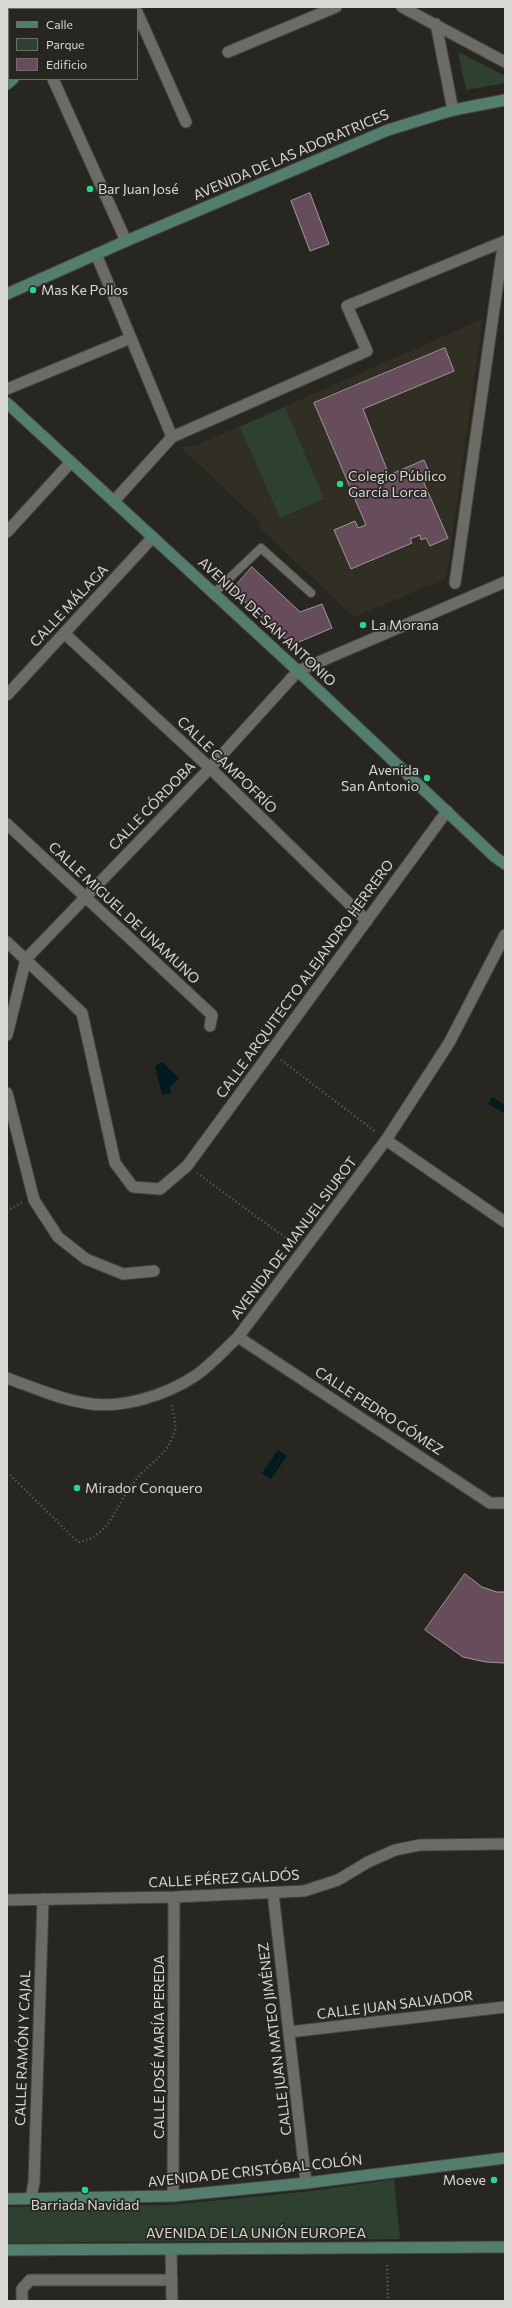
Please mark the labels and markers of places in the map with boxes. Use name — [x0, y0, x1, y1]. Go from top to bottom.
place label: Bar Juan José — [98, 181, 179, 197]
marker: Bar Juan José — [85, 184, 95, 194]
place label: Mas Ke Pollos — [41, 282, 128, 298]
marker: Mas Ke Pollos — [28, 285, 38, 295]
place label: Colegio Público García Lorca — [348, 468, 446, 500]
marker: Colegio Público García Lorca — [335, 479, 345, 489]
place label: La Morana — [371, 617, 439, 633]
marker: La Morana — [358, 620, 368, 630]
place label: Avenida San Antonio — [341, 762, 419, 794]
marker: Avenida San Antonio — [422, 773, 432, 783]
place label: Mirador Conquero — [85, 1480, 203, 1496]
marker: Mirador Conquero — [72, 1483, 82, 1493]
place label: Moeve — [443, 2172, 486, 2188]
marker: Moeve — [489, 2175, 499, 2185]
marker: Barriada Navidad — [80, 2185, 90, 2195]
place label: Barriada Navidad — [31, 2197, 139, 2213]

